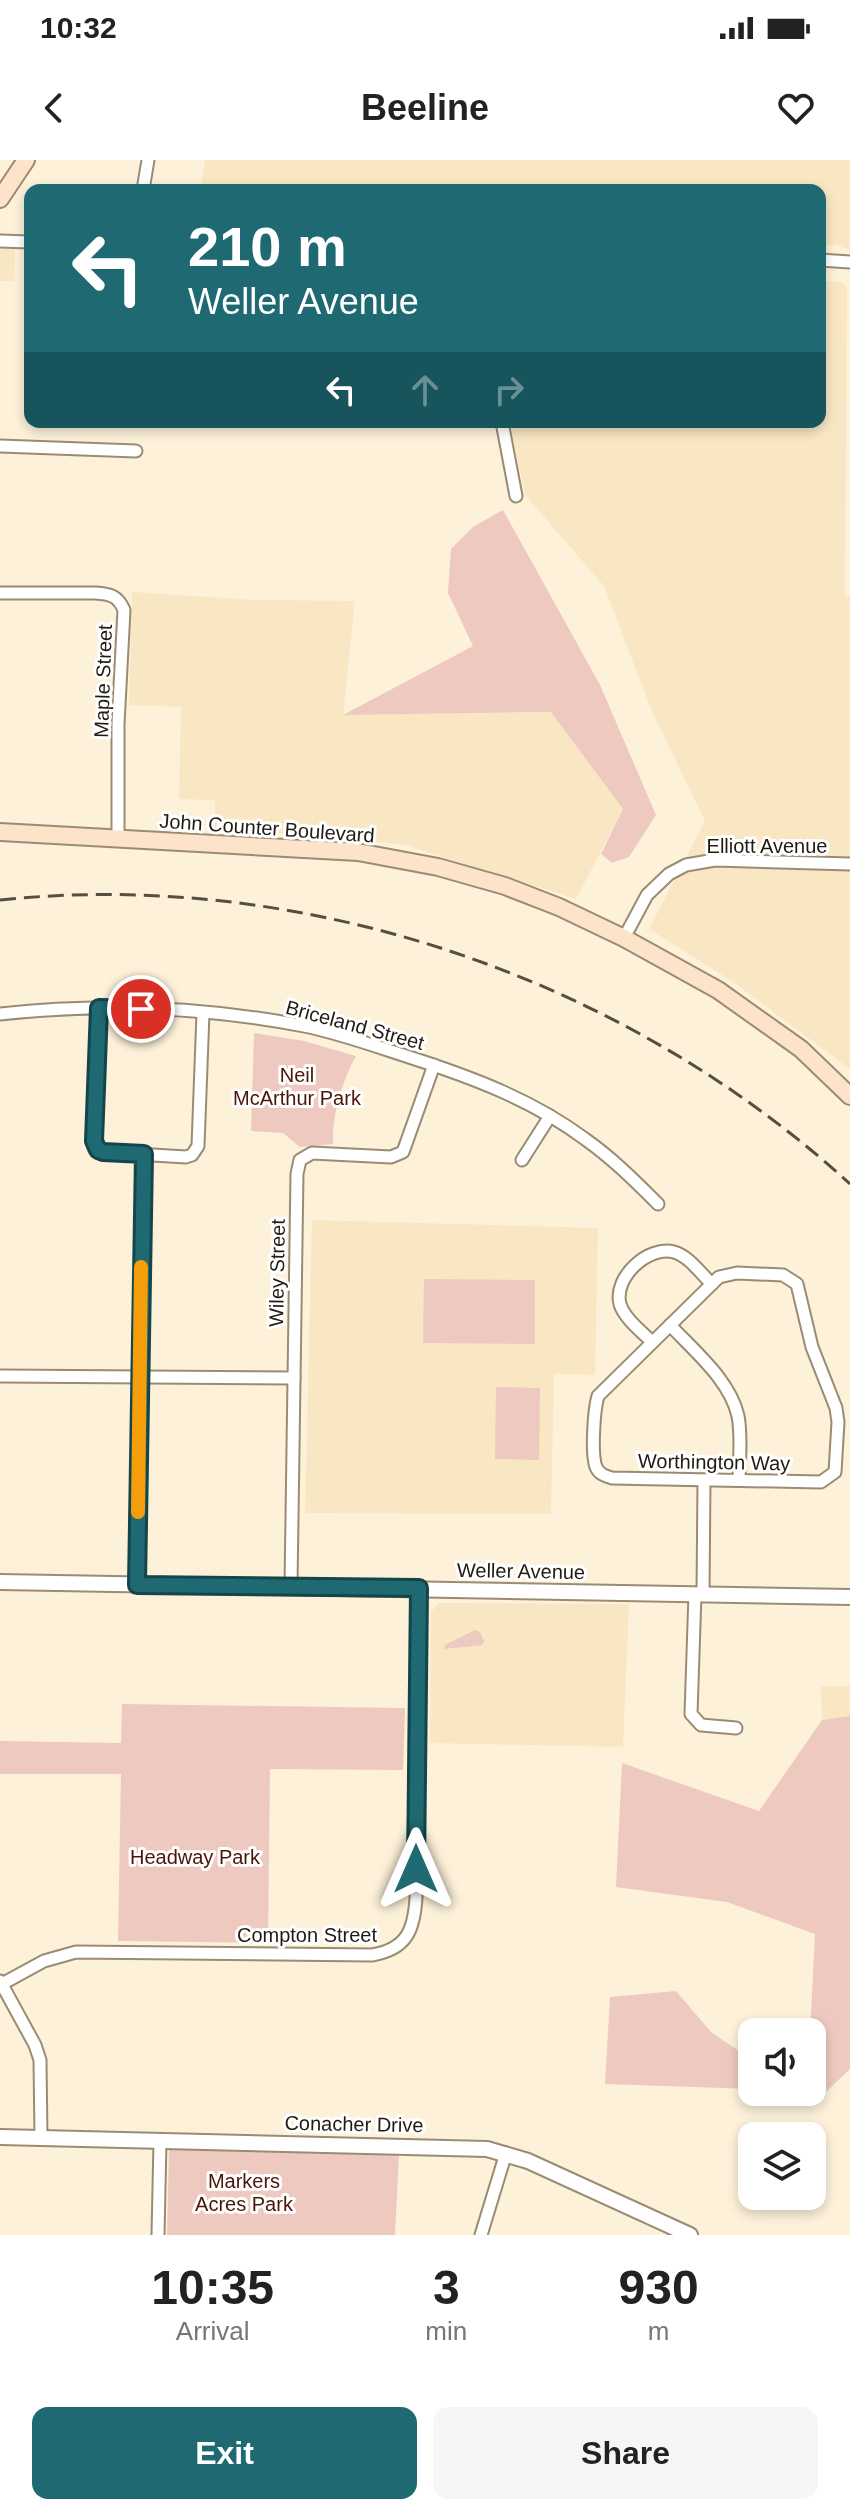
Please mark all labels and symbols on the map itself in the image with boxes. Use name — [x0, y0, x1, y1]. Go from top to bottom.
street label: Maple Street — [90, 624, 116, 738]
street label: John Counter Boulevard — [159, 810, 375, 846]
street label: Elliott Avenue — [707, 835, 827, 857]
pin — [107, 975, 175, 1043]
street label: Briceland Street — [283, 996, 427, 1054]
park label: Neil McArthur Park — [233, 1064, 362, 1109]
street label: Wiley Street — [265, 1218, 289, 1327]
street label: Worthington Way — [638, 1450, 790, 1474]
street label: Weller Avenue — [457, 1559, 585, 1583]
position arrow — [374, 1827, 458, 1911]
park label: Headway Park — [130, 1846, 261, 1868]
street label: Compton Street — [237, 1924, 377, 1946]
street label: Conacher Drive — [284, 2112, 424, 2136]
park label: Markers Acres Park — [195, 2170, 294, 2215]

